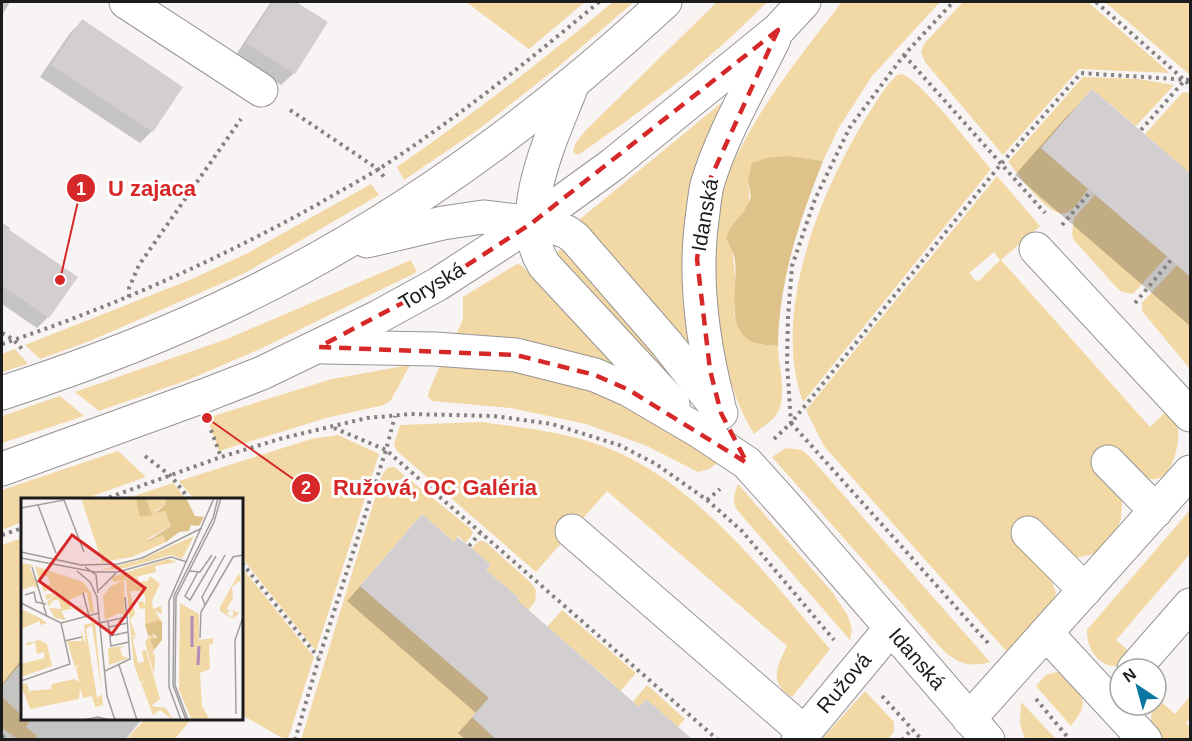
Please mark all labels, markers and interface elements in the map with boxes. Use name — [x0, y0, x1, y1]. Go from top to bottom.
callout: U zajaca — [66, 168, 208, 208]
text: U zajaca — [108, 176, 197, 201]
street label: Idanská — [687, 176, 722, 253]
text: 1 — [76, 179, 86, 199]
street label: Toryská — [395, 257, 469, 314]
callout: Ružová, OC Galéria — [291, 468, 549, 508]
text: Ružová, OC Galéria — [333, 475, 538, 500]
text: 2 — [301, 478, 311, 498]
inset map — [21, 498, 243, 720]
street label: Idanská — [885, 623, 950, 694]
street label: Ružová — [812, 648, 876, 717]
north arrow — [1108, 657, 1168, 717]
text: N — [1120, 665, 1139, 686]

